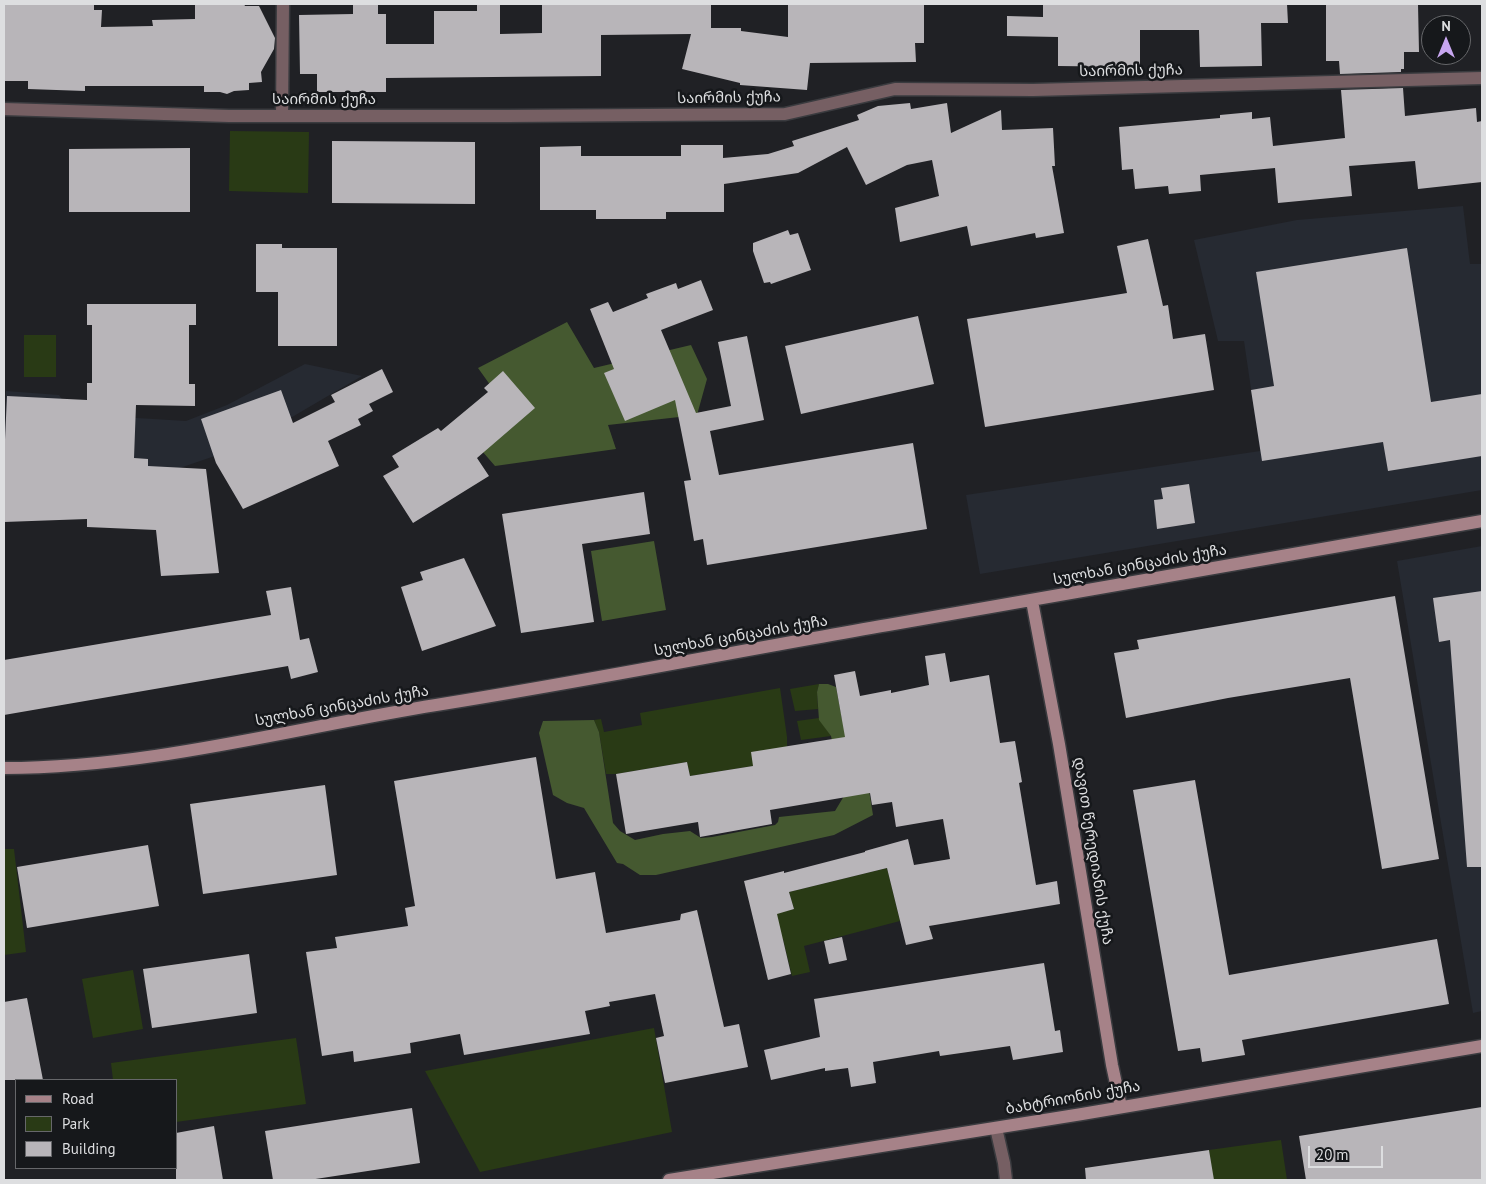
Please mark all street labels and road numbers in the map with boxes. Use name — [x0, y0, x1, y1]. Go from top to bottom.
street label: საირმის ქუჩა — [1079, 61, 1183, 81]
street label: საირმის ქუჩა — [677, 88, 781, 108]
street label: საირმის ქუჩა — [272, 91, 376, 109]
street label: სულხან ცინცაძის ქუჩა — [1052, 541, 1228, 589]
street label: სულხან ცინცაძის ქუჩა — [653, 612, 829, 660]
street label: სულხან ცინცაძის ქუჩა — [254, 682, 430, 730]
street label: დავით წერედიანის ქუჩა — [1069, 756, 1117, 946]
street label: ბახტრიონის ქუჩა — [1004, 1077, 1142, 1119]

